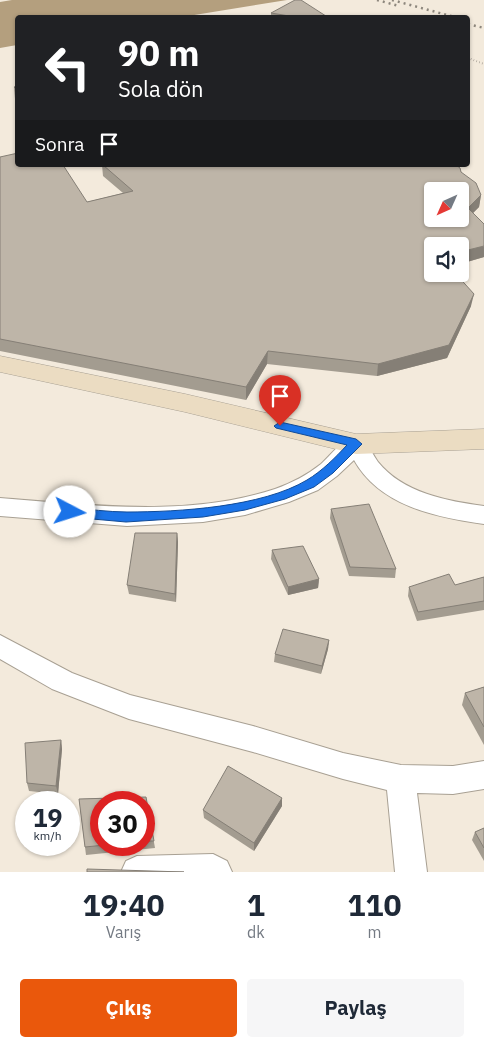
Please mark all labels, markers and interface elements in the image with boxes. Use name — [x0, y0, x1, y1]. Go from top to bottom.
text: 90 m — [118, 30, 200, 76]
icon: left — [35, 35, 100, 100]
text: Sola dön — [118, 74, 204, 103]
icon: arrive — [95, 130, 123, 158]
text: Sonra — [35, 132, 85, 156]
north arrow — [424, 182, 469, 228]
map controls — [424, 182, 469, 282]
button: sound — [424, 237, 469, 282]
pin — [259, 375, 301, 426]
icon: arrive — [266, 382, 294, 410]
position arrow — [43, 485, 95, 537]
speed limit sign: 30 — [90, 791, 155, 856]
text: 19 — [32, 801, 63, 834]
text: km/h — [33, 828, 62, 843]
text: 19:40 — [83, 885, 164, 924]
text: 1 — [247, 885, 265, 924]
text: 110 — [347, 885, 401, 924]
text: Varış — [106, 922, 141, 942]
text: dk — [247, 922, 265, 942]
text: m — [367, 922, 381, 942]
button: Çıkış — [20, 979, 237, 1037]
button: Paylaş — [247, 979, 464, 1037]

